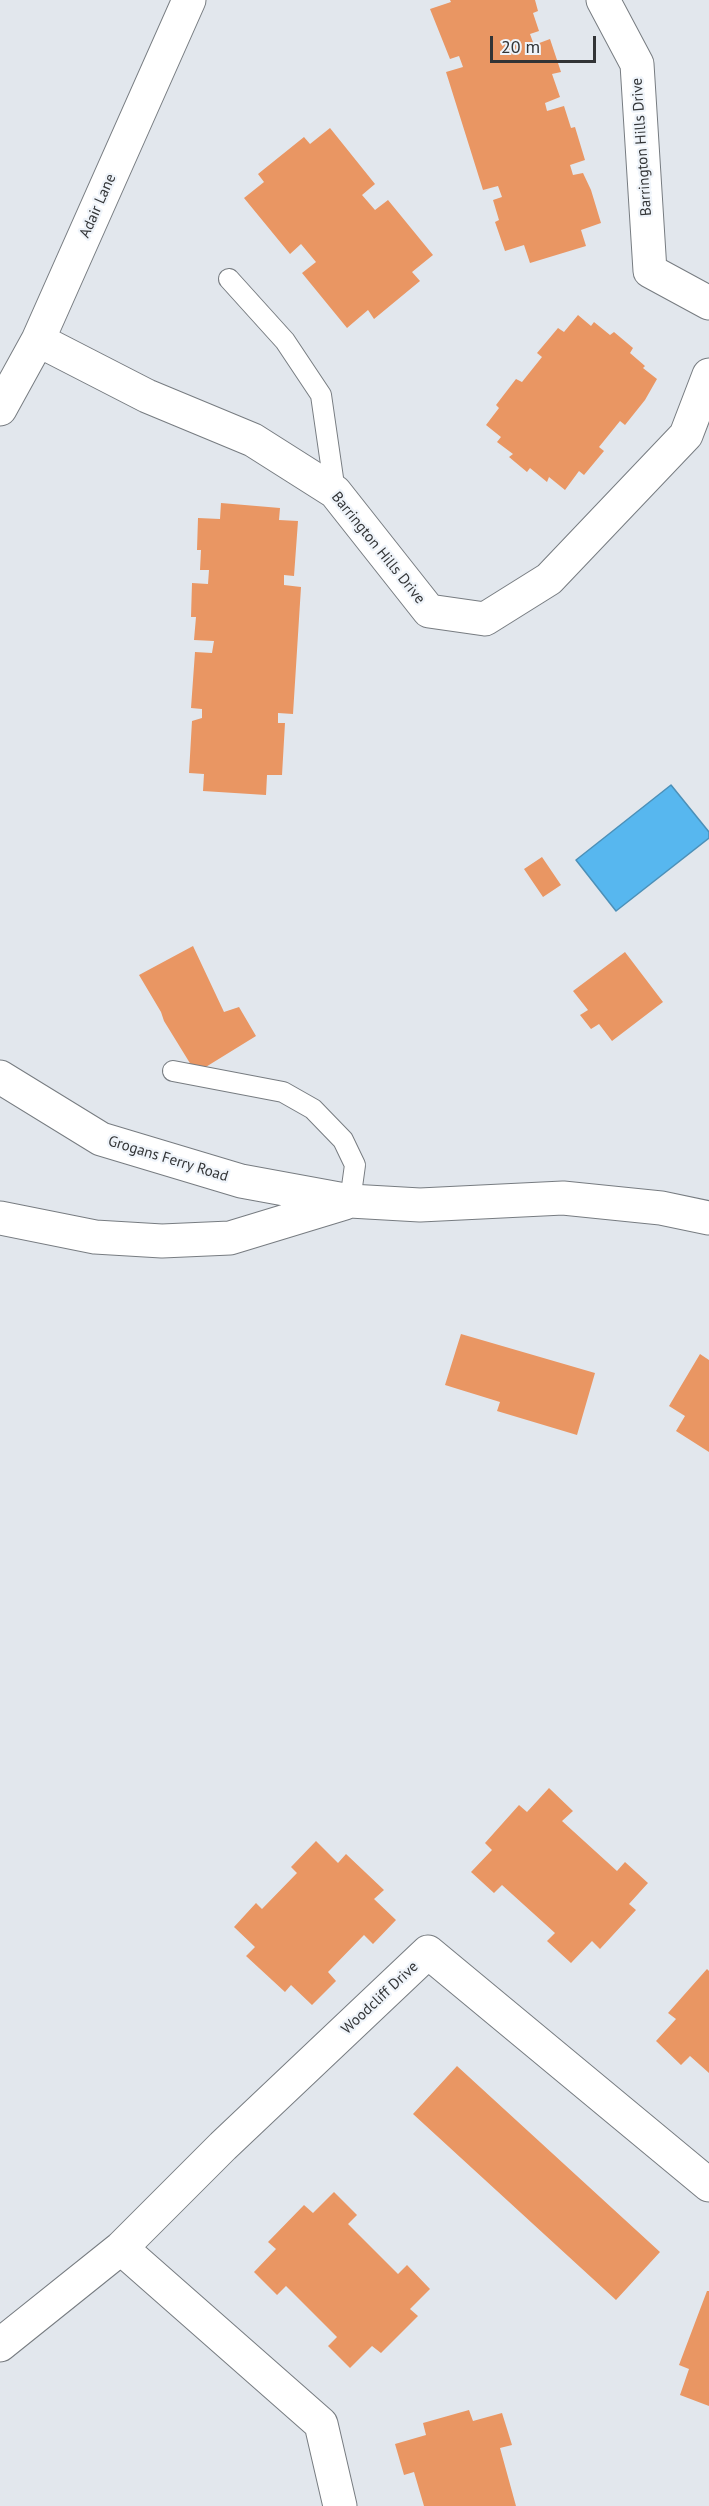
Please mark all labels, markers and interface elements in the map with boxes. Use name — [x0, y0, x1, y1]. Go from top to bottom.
scale bar — [493, 24, 600, 62]
text: 20 m — [501, 35, 540, 58]
street label: Barrington Hills Drive — [628, 77, 656, 217]
street label: Adair Lane — [76, 171, 120, 241]
street label: Barrington Hills Drive — [327, 488, 429, 608]
street label: Grogans Ferry Road — [106, 1132, 230, 1186]
street label: Woodcliff Drive — [338, 1958, 422, 2038]

